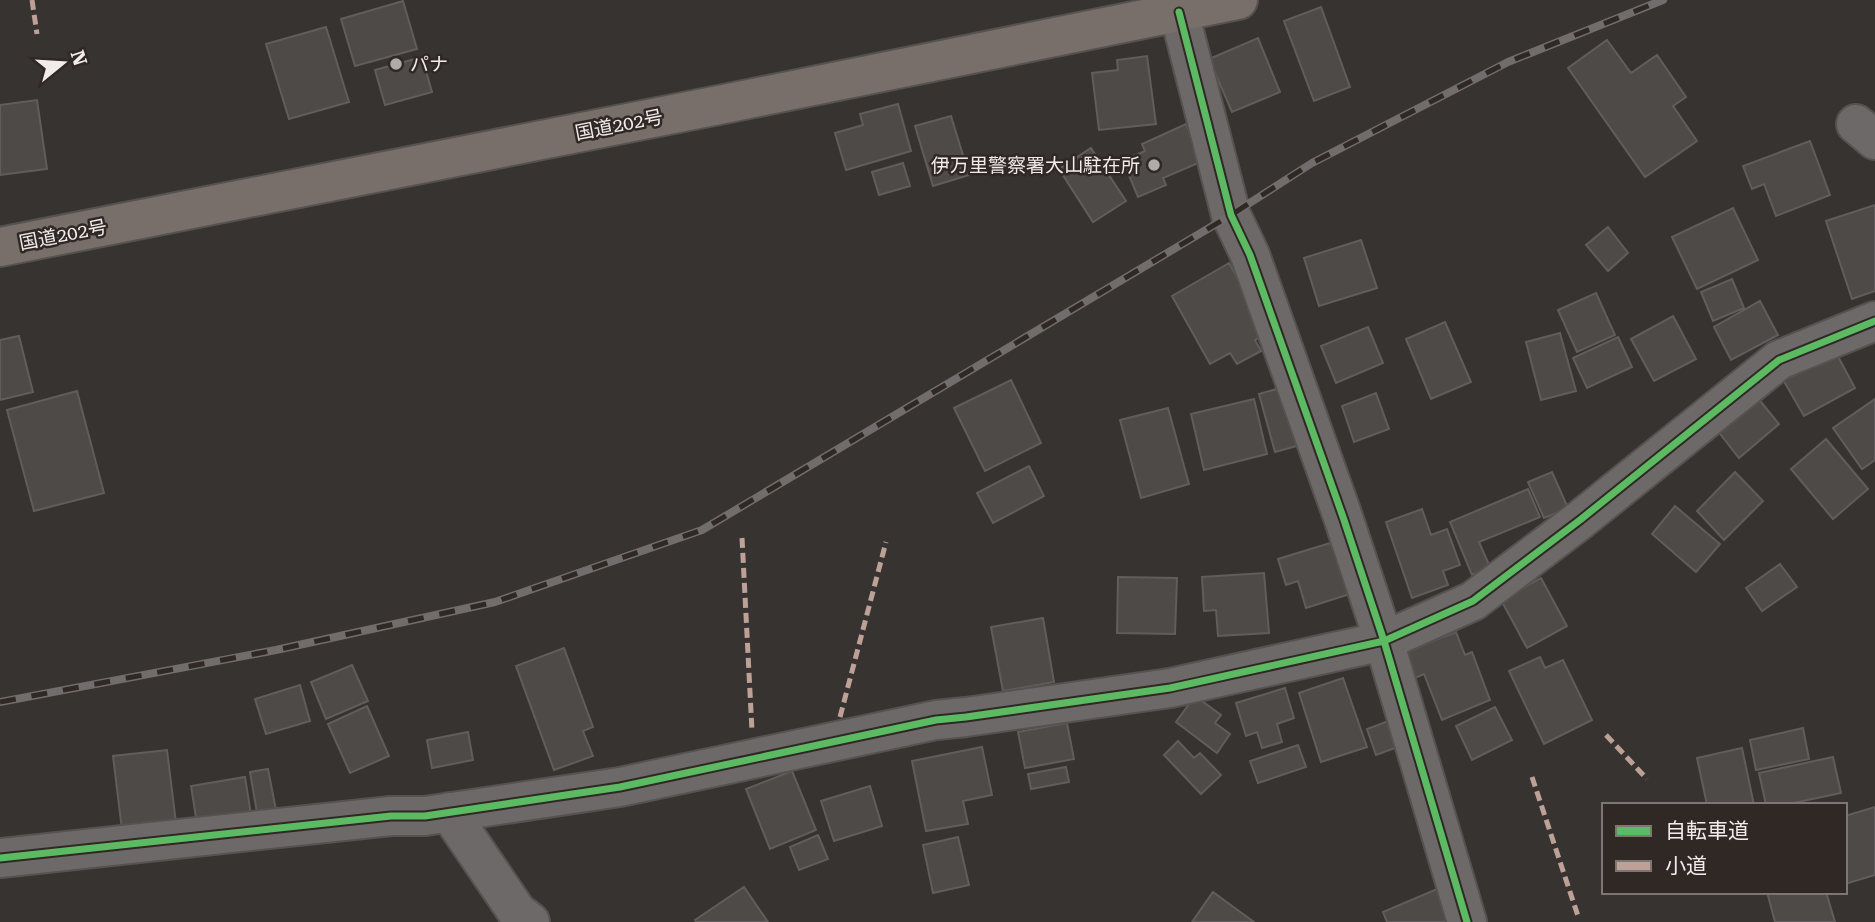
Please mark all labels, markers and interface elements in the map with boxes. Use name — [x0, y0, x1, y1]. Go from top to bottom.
north arrow — [28, 28, 98, 98]
text: N — [65, 47, 92, 69]
place label: パナ — [410, 53, 448, 76]
marker: パナ — [388, 56, 404, 72]
street label: 国道202号 — [573, 105, 665, 145]
place label: 伊万里警察署大山駐在所 — [931, 154, 1140, 177]
marker: 伊万里警察署大山駐在所 — [1146, 157, 1162, 173]
street label: 国道202号 — [17, 215, 109, 255]
legend — [1602, 803, 1847, 894]
text: 自転車道 — [1665, 819, 1749, 843]
text: 小道 — [1665, 854, 1707, 878]

